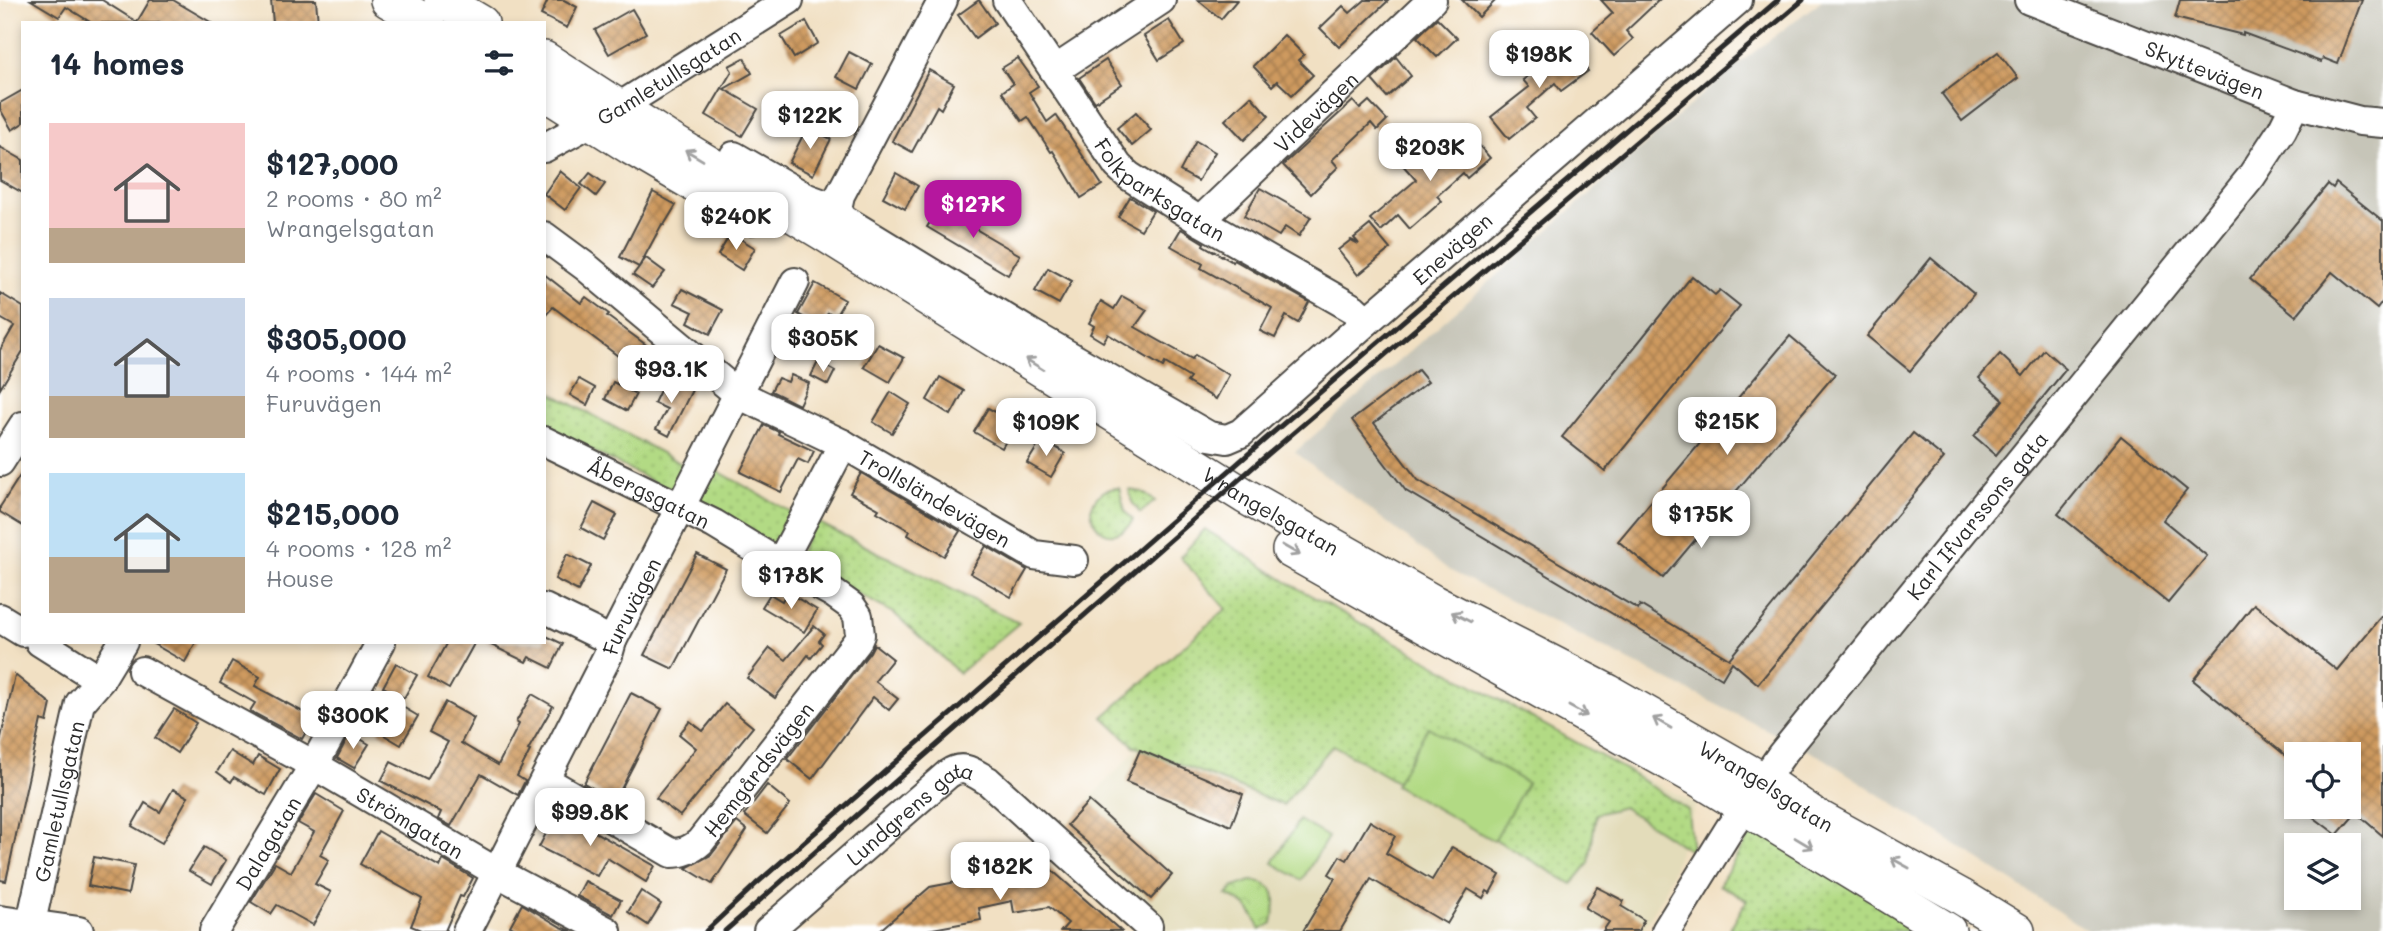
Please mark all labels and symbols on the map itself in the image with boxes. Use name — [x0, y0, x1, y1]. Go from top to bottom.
street label: Gamletullsgatan — [592, 21, 745, 130]
pin: $198K — [1490, 31, 1588, 90]
street label: Skyttevägen — [2142, 33, 2268, 104]
street label: Videvägen — [1267, 65, 1363, 158]
pin: $122K — [761, 92, 859, 151]
pin: $203K — [1381, 124, 1479, 183]
street label: Folkparksgatan — [1089, 132, 1230, 246]
one-way arrow — [685, 147, 705, 161]
pin: $127K — [924, 180, 1022, 240]
pin: $240K — [687, 192, 785, 252]
street label: Enevägen — [1406, 206, 1497, 290]
pin: $305K — [774, 314, 872, 374]
pin: $93.1K — [614, 346, 728, 405]
one-way arrow — [1024, 357, 1044, 371]
pin: $109K — [997, 398, 1095, 458]
pin: $215K — [1678, 398, 1776, 457]
street label: Karl Ifvarssons gata — [1900, 425, 2053, 605]
street label: Trollsländevägen — [854, 443, 1016, 552]
street label: Åbergsgatan — [583, 451, 715, 534]
street label: Wrangelsgatan — [1198, 460, 1345, 560]
pin: $175K — [1652, 490, 1750, 550]
one-way arrow — [1280, 544, 1301, 557]
pin: $178K — [742, 552, 840, 611]
street label: Furuvägen — [595, 553, 666, 657]
one-way arrow — [1451, 609, 1471, 623]
pin: $300K — [304, 692, 402, 751]
street label: Hemgårdsvägen — [697, 696, 819, 842]
one-way arrow — [1567, 705, 1588, 718]
one-way arrow — [1652, 716, 1672, 730]
street label: Gamletullsgatan — [27, 718, 89, 884]
street label: Wrangelsgatan — [1695, 734, 1839, 837]
street label: Lundgrens gata — [840, 755, 979, 871]
street label: Strömgatan — [352, 780, 469, 864]
pin: $99.8K — [533, 788, 647, 848]
street label: Dalagatan — [228, 791, 306, 895]
one-way arrow — [1794, 837, 1814, 851]
pin: $182K — [951, 842, 1049, 902]
one-way arrow — [1890, 856, 1911, 869]

